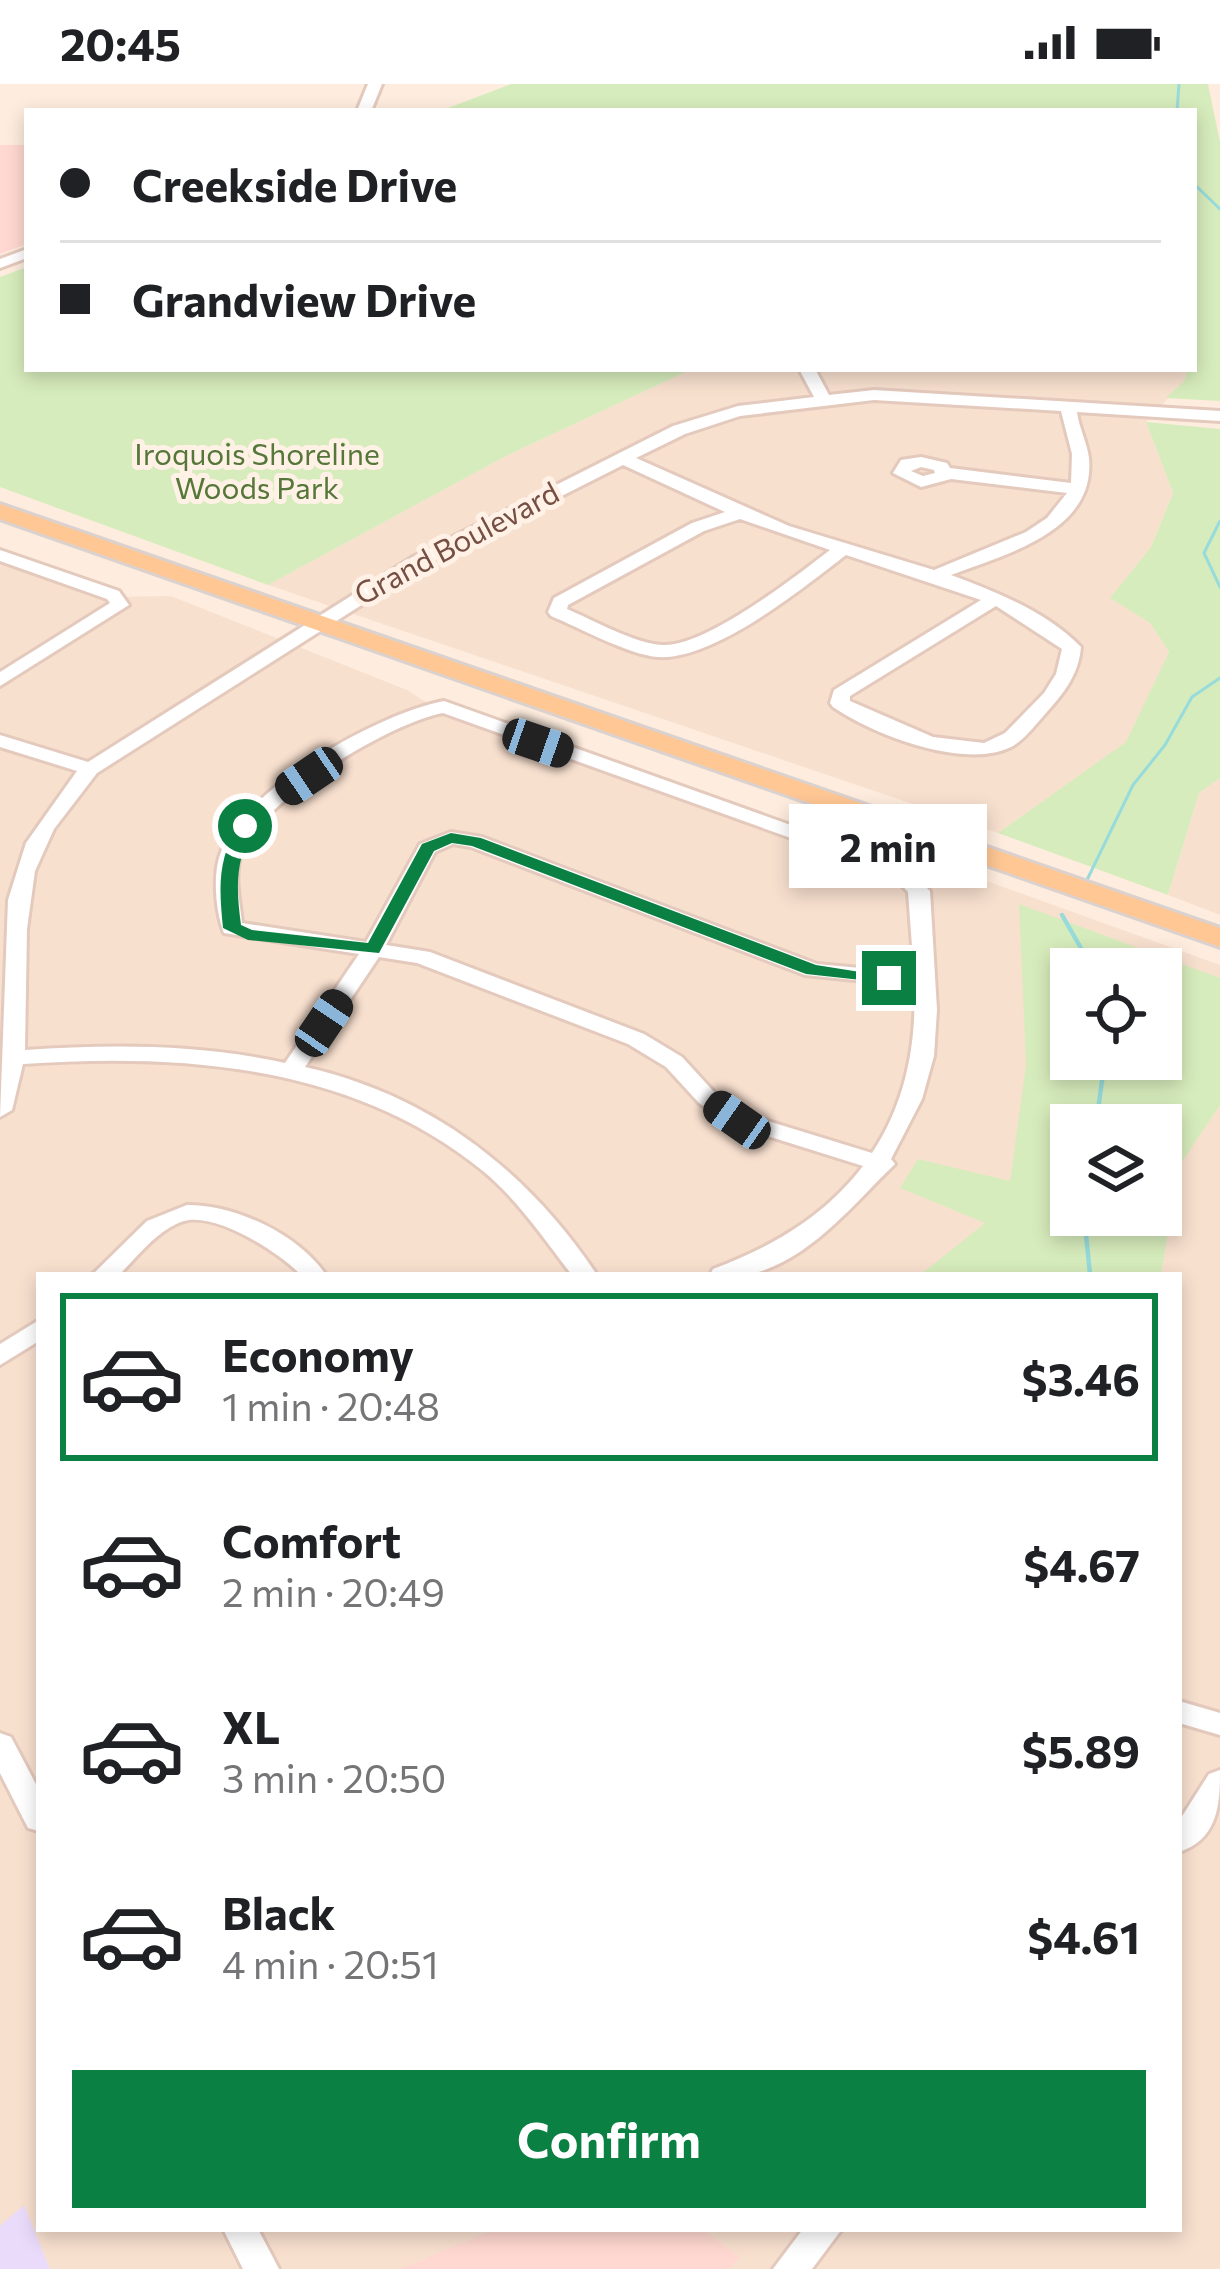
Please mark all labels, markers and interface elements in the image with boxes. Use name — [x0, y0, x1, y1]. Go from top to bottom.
text: 20:45 — [60, 15, 181, 70]
text: Creekside Drive — [132, 156, 457, 211]
text: Grandview Drive — [132, 271, 476, 326]
park label: Iroquois Shoreline Woods Park — [134, 434, 380, 505]
street label: Grand Boulevard — [347, 472, 564, 611]
car — [498, 714, 578, 772]
car — [269, 741, 349, 811]
route start — [218, 799, 272, 853]
callout: 2 min — [790, 804, 988, 888]
text: 2 min — [839, 822, 937, 870]
map controls — [1050, 948, 1182, 1236]
button: locate — [1050, 948, 1182, 1080]
route end — [862, 951, 916, 1005]
car — [289, 983, 359, 1063]
car — [697, 1085, 777, 1155]
button: layers — [1050, 1104, 1182, 1236]
icon: car — [78, 1323, 186, 1431]
text: Economy — [222, 1326, 414, 1381]
text: $3.46 — [1022, 1350, 1140, 1405]
text: 1 min · 20:48 — [222, 1381, 440, 1429]
icon: car — [78, 1509, 186, 1617]
text: Comfort — [222, 1512, 401, 1567]
text: $4.67 — [1023, 1536, 1140, 1591]
text: 2 min · 20:49 — [222, 1567, 445, 1615]
icon: car — [78, 1695, 186, 1803]
text: XL — [222, 1698, 280, 1753]
text: $5.89 — [1022, 1722, 1140, 1777]
text: 3 min · 20:50 — [222, 1753, 446, 1801]
icon: car — [78, 1881, 186, 1989]
text: Black — [222, 1884, 335, 1939]
text: $4.61 — [1027, 1908, 1140, 1963]
text: 4 min · 20:51 — [222, 1939, 439, 1987]
button: Confirm — [72, 2070, 1146, 2208]

